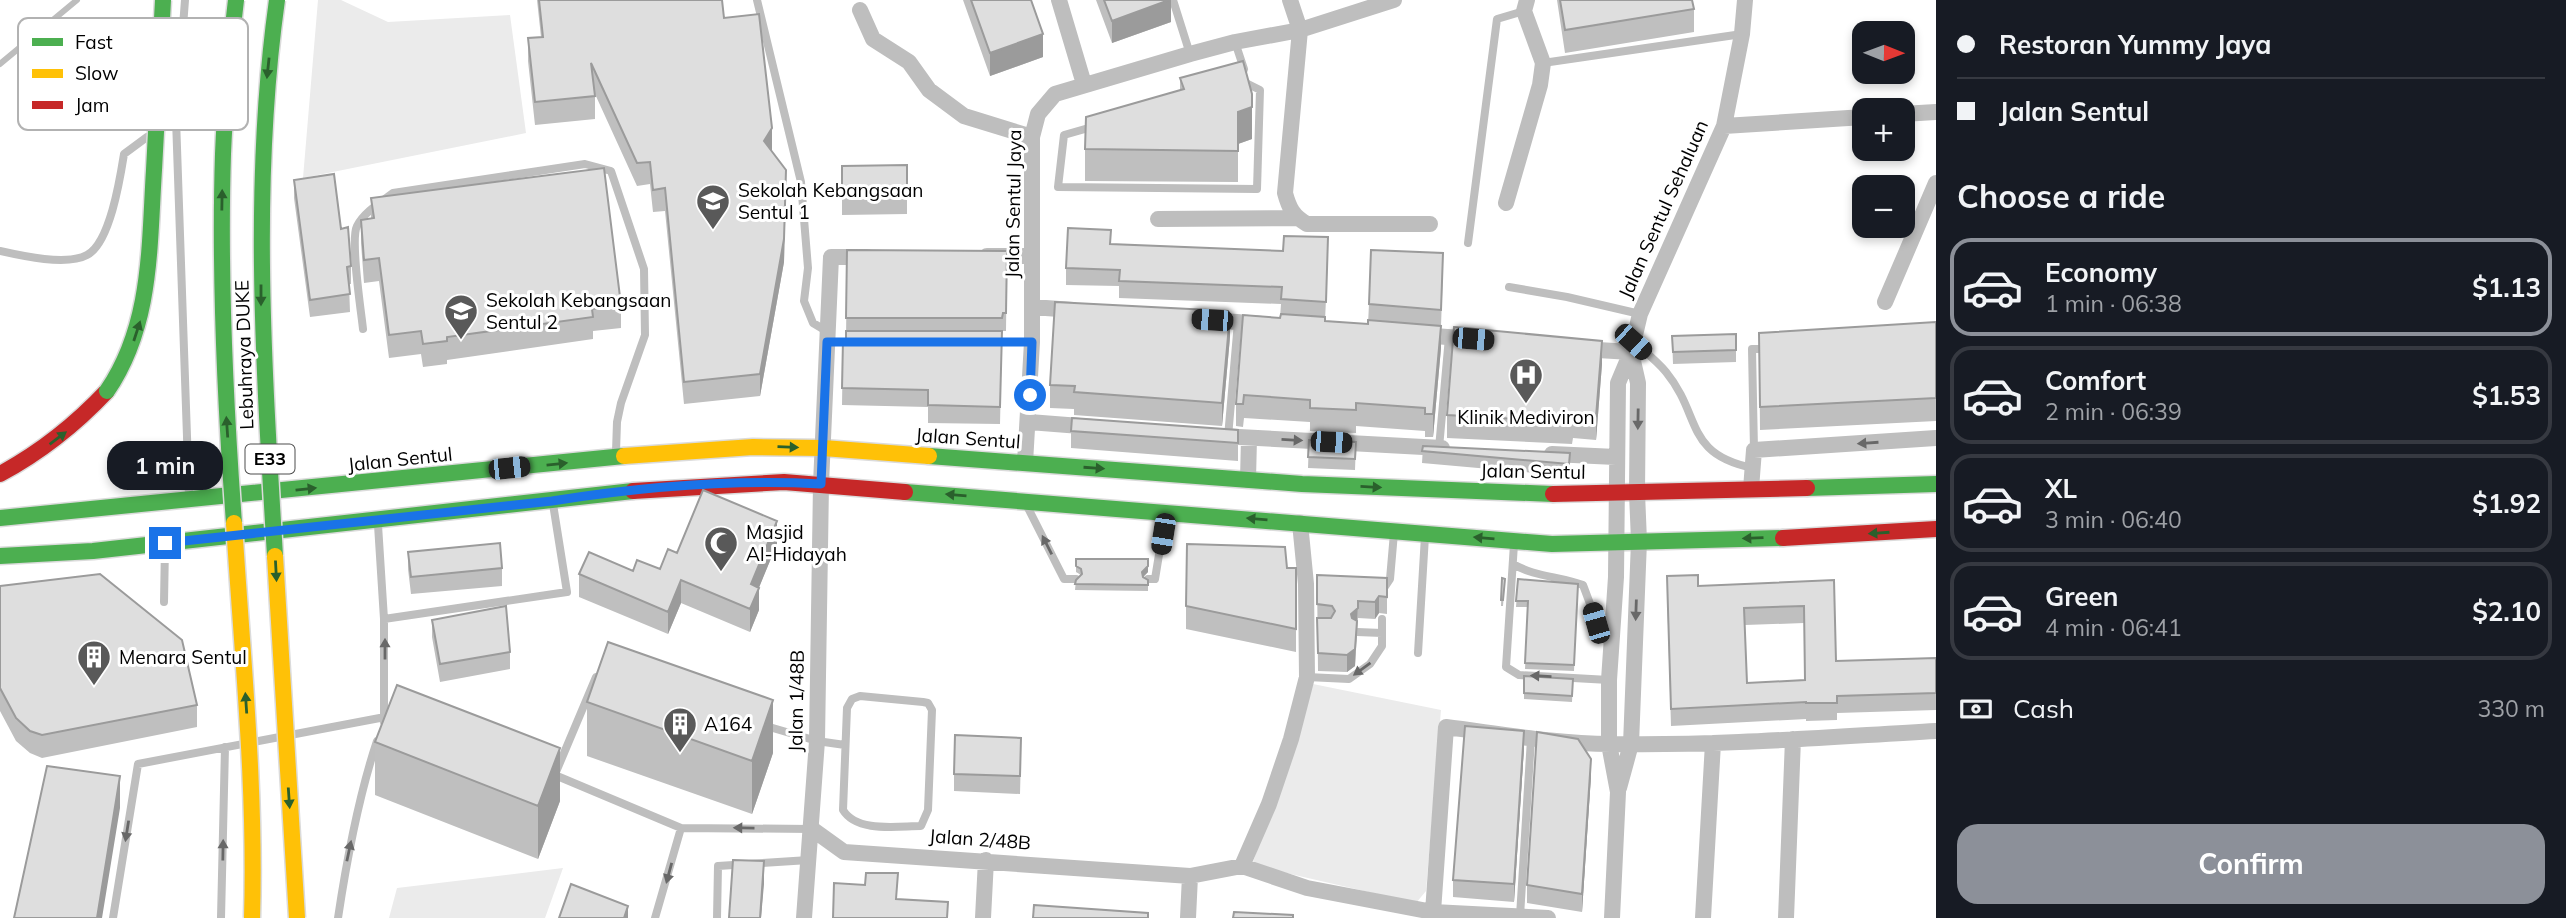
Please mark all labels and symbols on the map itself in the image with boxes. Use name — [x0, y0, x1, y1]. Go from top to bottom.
legend — [18, 18, 248, 130]
north arrow — [1852, 21, 1914, 84]
text: Fast — [75, 30, 113, 54]
one-way arrow — [263, 57, 274, 79]
text: Slow — [75, 61, 119, 85]
text: Jam — [75, 93, 109, 117]
street label: Jalan Sentul Sehaluan — [1613, 116, 1713, 302]
street label: Jalan Sentul Jaya — [1000, 129, 1026, 279]
place label: Sekolah Kebangsaan Sentul 1 — [738, 178, 924, 224]
school or university icon: Sekolah Kebangsaan Sentul 1 — [694, 182, 732, 231]
one-way arrow — [216, 189, 228, 211]
street label: Lebuhraya DUKE — [229, 280, 259, 430]
one-way arrow — [255, 284, 267, 306]
place label: Sekolah Kebangsaan Sentul 2 — [486, 288, 672, 334]
school or university icon: Sekolah Kebangsaan Sentul 2 — [442, 292, 480, 341]
car — [1191, 308, 1234, 332]
one-way arrow — [133, 320, 143, 341]
car — [1611, 320, 1656, 364]
car — [1452, 327, 1495, 351]
hospital icon: Klinik Mediviron — [1507, 356, 1545, 405]
route start — [1014, 379, 1046, 411]
place label: Klinik Mediviron — [1457, 405, 1595, 429]
one-way arrow — [1632, 409, 1644, 431]
one-way arrow — [221, 416, 232, 438]
street label: Jalan Sentul — [915, 422, 1021, 454]
car — [1310, 430, 1353, 454]
one-way arrow — [49, 432, 67, 446]
one-way arrow — [1282, 435, 1304, 446]
one-way arrow — [1857, 437, 1879, 448]
one-way arrow — [777, 441, 799, 452]
callout: 1 min — [107, 442, 223, 490]
street label: Jalan Sentul — [346, 442, 454, 476]
road number: E33 — [246, 444, 294, 474]
car — [488, 455, 531, 481]
one-way arrow — [546, 458, 568, 469]
street label: Jalan Sentul — [1480, 458, 1586, 484]
one-way arrow — [1083, 463, 1105, 474]
one-way arrow — [1360, 481, 1382, 492]
one-way arrow — [295, 483, 317, 494]
one-way arrow — [945, 489, 967, 500]
car — [1150, 512, 1177, 556]
one-way arrow — [1246, 513, 1268, 524]
place label: Masjid Al-Hidayah — [746, 520, 847, 566]
mosque icon: Masjid Al-Hidayah — [702, 524, 740, 573]
route end — [149, 527, 181, 559]
one-way arrow — [1867, 528, 1889, 539]
one-way arrow — [1473, 532, 1495, 543]
one-way arrow — [1742, 533, 1764, 544]
one-way arrow — [1041, 535, 1052, 555]
one-way arrow — [271, 560, 282, 582]
one-way arrow — [1631, 599, 1642, 621]
car — [1581, 600, 1612, 646]
one-way arrow — [379, 637, 391, 659]
building icon: Menara Sentul — [75, 638, 113, 687]
place label: Menara Sentul — [119, 645, 247, 669]
street label: Jalan 1/48B — [783, 650, 809, 752]
one-way arrow — [1353, 662, 1371, 676]
one-way arrow — [1530, 670, 1552, 681]
one-way arrow — [240, 692, 251, 714]
building icon: A164 — [661, 705, 699, 754]
place label: A164 — [704, 712, 752, 736]
one-way arrow — [284, 787, 295, 809]
one-way arrow — [121, 820, 132, 842]
one-way arrow — [733, 822, 755, 834]
street label: Jalan 2/48B — [928, 823, 1032, 855]
one-way arrow — [217, 839, 228, 861]
one-way arrow — [344, 840, 355, 862]
one-way arrow — [663, 863, 673, 884]

